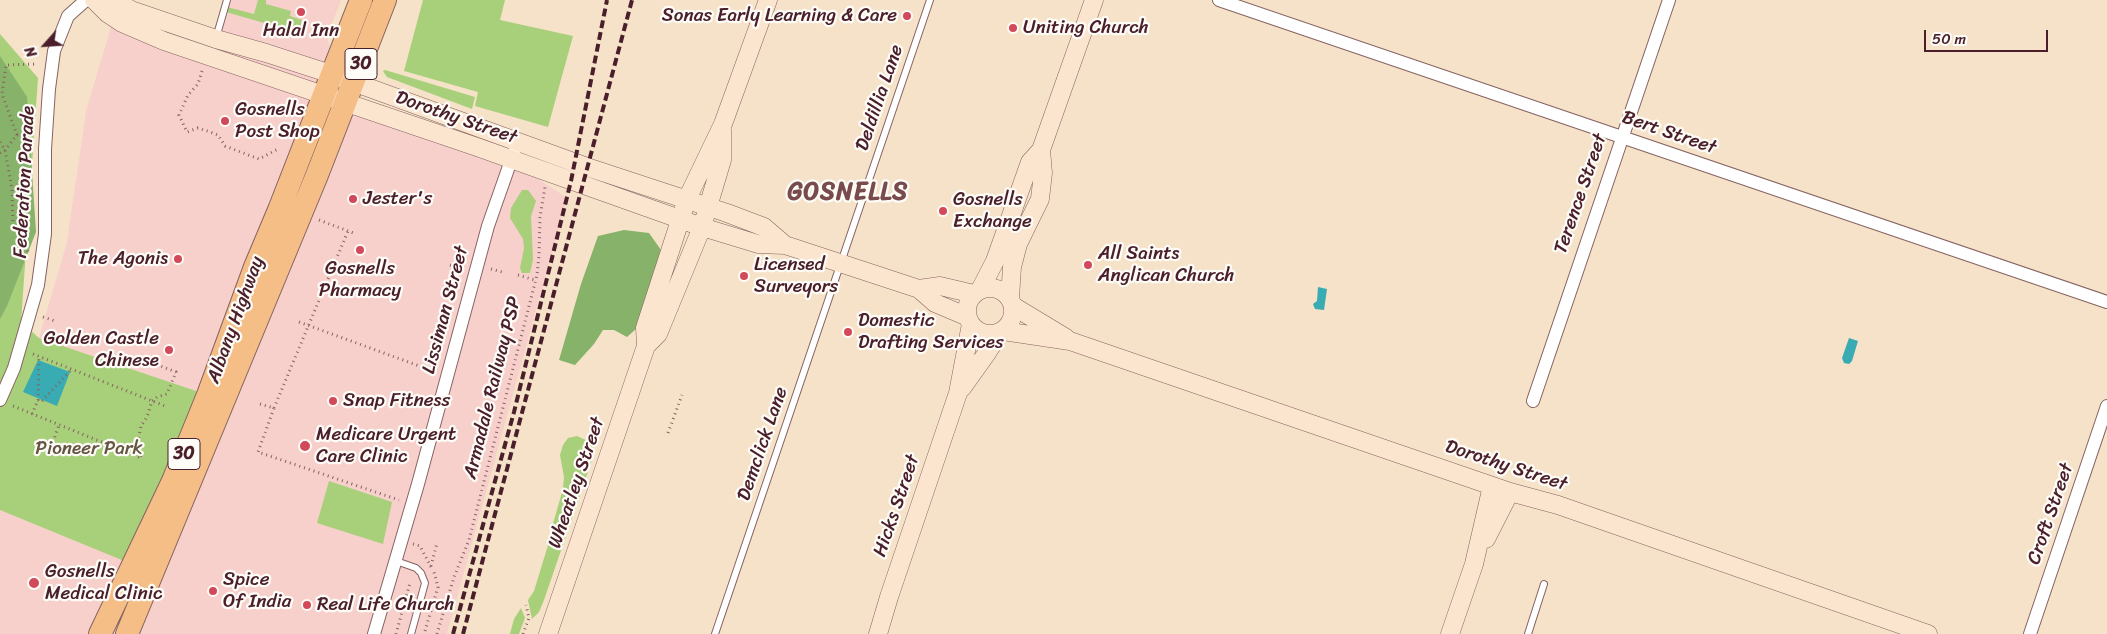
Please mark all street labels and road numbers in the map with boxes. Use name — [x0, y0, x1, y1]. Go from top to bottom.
street label: Deldillia Lane — [851, 42, 909, 154]
road number: 30 — [345, 49, 377, 80]
street label: Dorothy Street — [392, 87, 520, 149]
street label: Federation Parade — [10, 105, 40, 259]
street label: Bert Street — [1619, 106, 1719, 160]
street label: Terence Street — [1550, 131, 1612, 257]
street label: Lissiman Street — [418, 244, 474, 376]
street label: Albany Highway — [202, 253, 270, 387]
street label: Armadale Railway PSP — [459, 295, 527, 481]
street label: Demclick Lane — [733, 384, 793, 504]
street label: Wheatley Street — [544, 415, 610, 551]
street label: Dorothy Street — [1442, 436, 1570, 496]
road number: 30 — [168, 438, 200, 469]
street label: Hicks Street — [869, 452, 925, 560]
street label: Croft Street — [2023, 460, 2079, 568]

